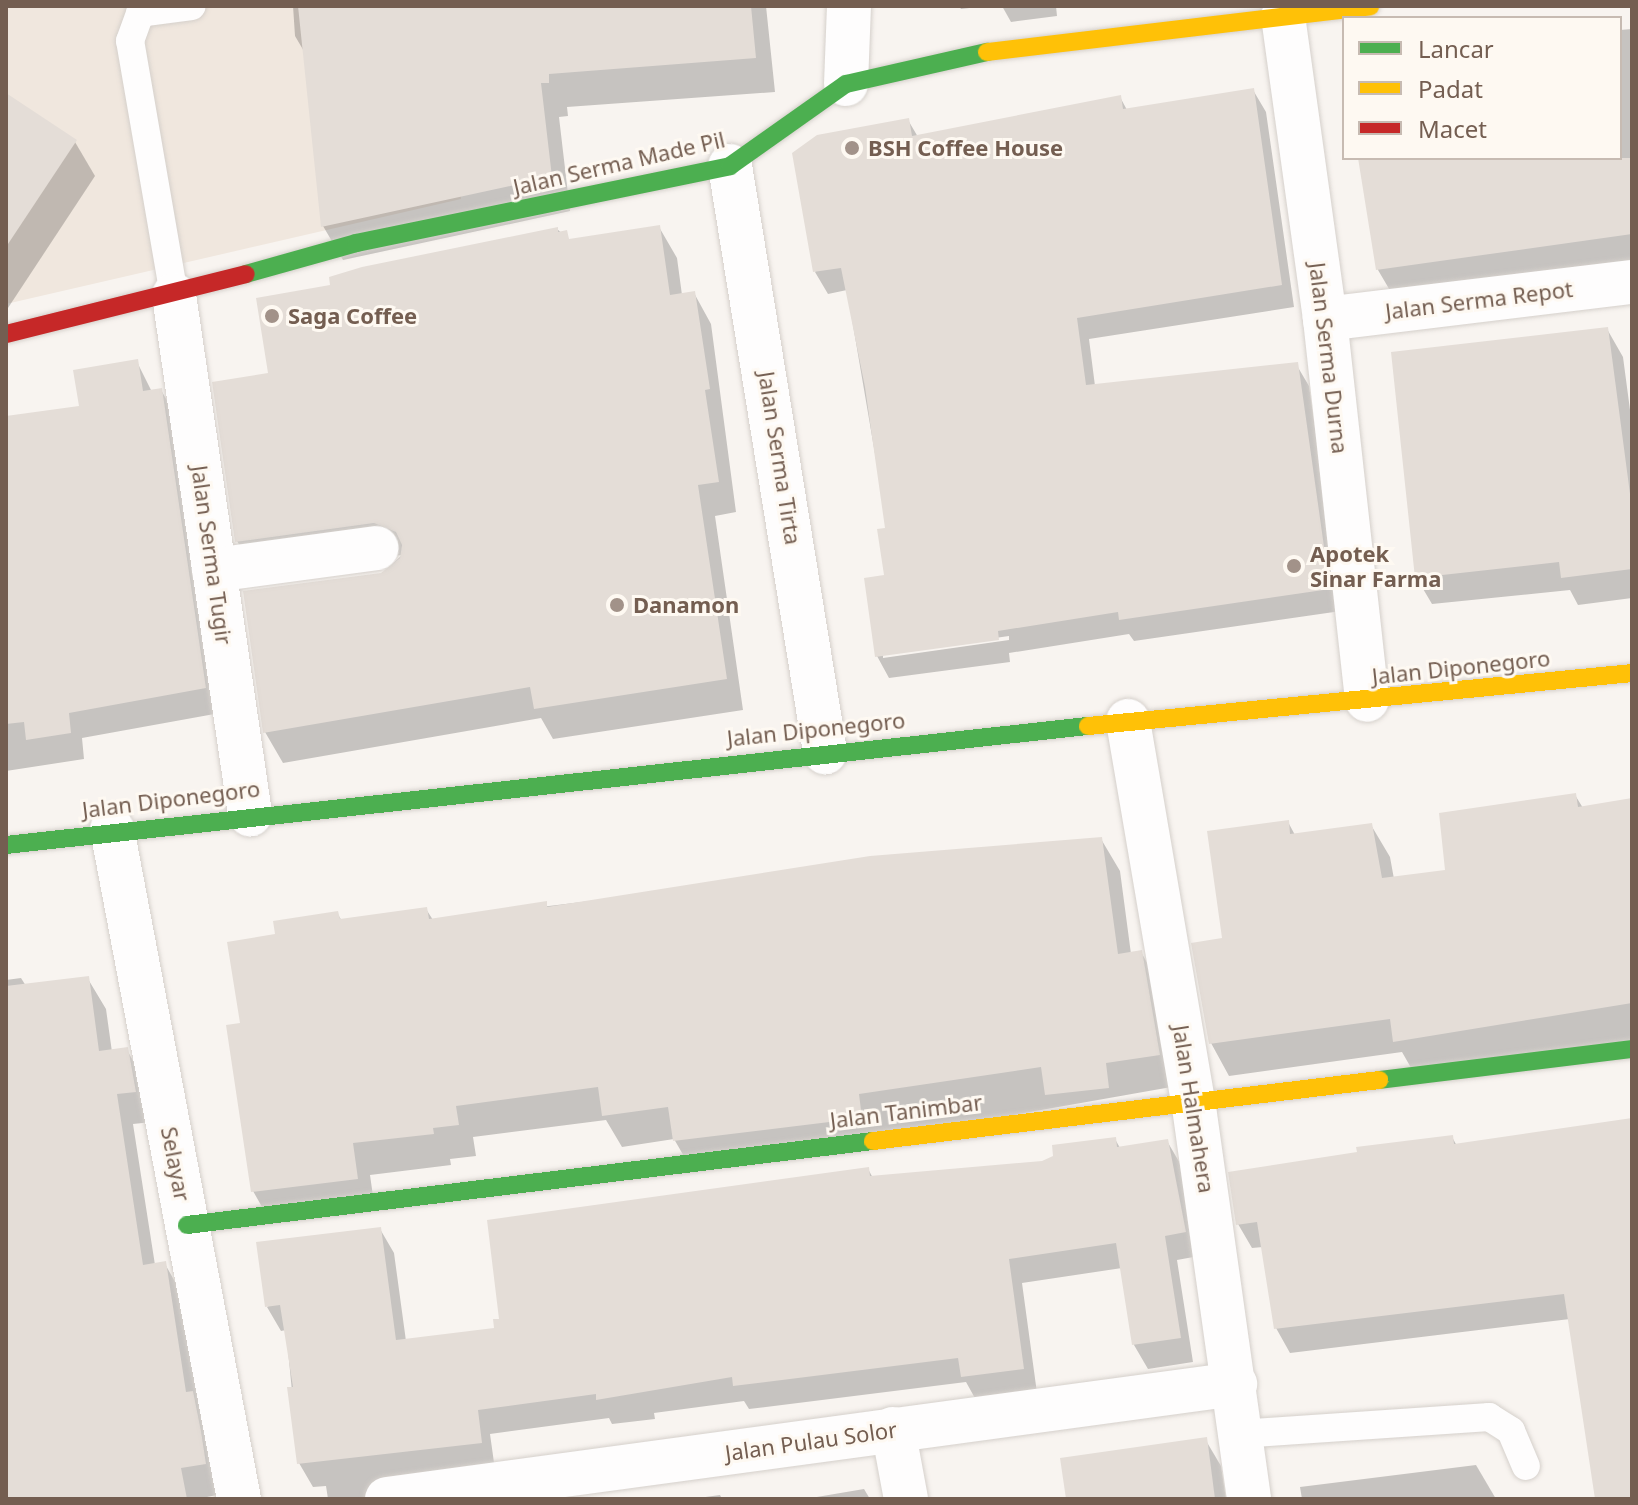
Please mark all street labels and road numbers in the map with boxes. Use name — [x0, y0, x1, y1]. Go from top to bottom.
street label: Jalan Serma Made Pil — [511, 126, 727, 200]
street label: Jalan Serma Durna — [1304, 261, 1354, 455]
street label: Jalan Serma Repot — [1384, 275, 1574, 325]
street label: Jalan Serma Tirta — [753, 369, 807, 547]
street label: Jalan Serma Tugir — [186, 464, 238, 646]
street label: Jalan Diponegoro — [1371, 645, 1551, 689]
street label: Jalan Diponegoro — [726, 707, 906, 751]
street label: Jalan Diponegoro — [81, 775, 261, 823]
street label: Jalan Halmahera — [1168, 1023, 1220, 1195]
street label: Jalan Tanimbar — [828, 1089, 984, 1133]
street label: Selayar — [156, 1125, 196, 1203]
street label: Jalan Pulau Solor — [723, 1416, 899, 1466]

